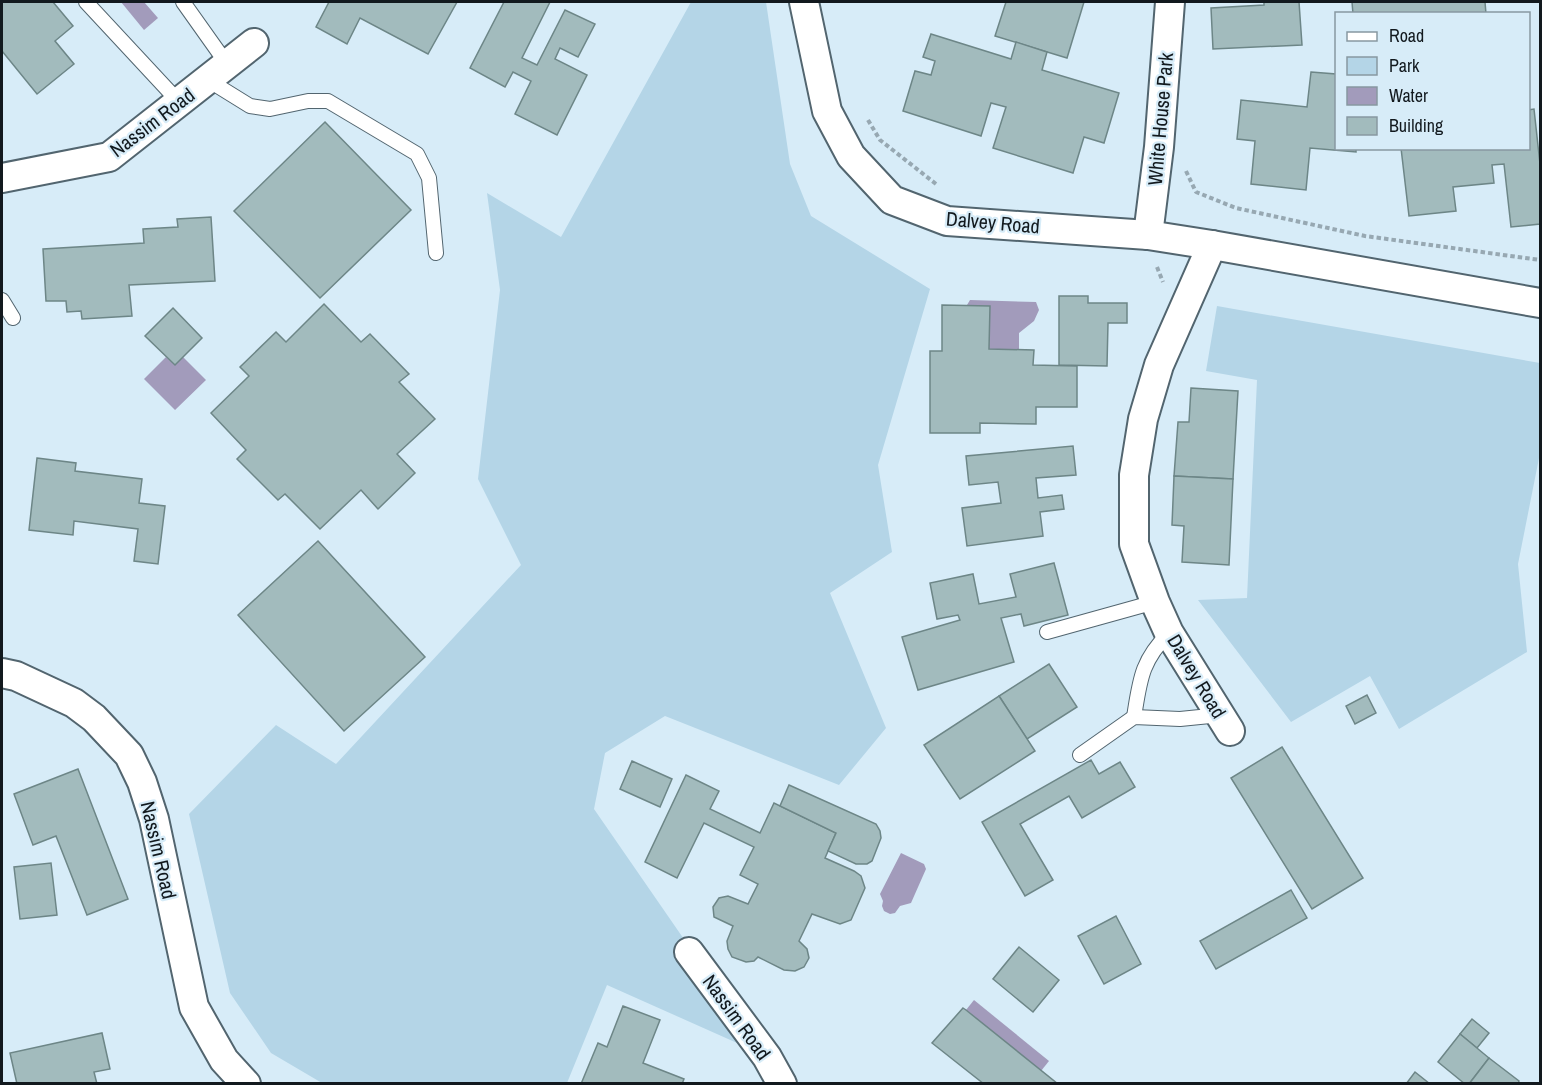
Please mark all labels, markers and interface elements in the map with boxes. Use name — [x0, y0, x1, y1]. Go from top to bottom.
legend — [1335, 12, 1530, 150]
text: Road — [1389, 23, 1424, 48]
street label: White House Park — [1141, 51, 1179, 186]
text: Park — [1389, 53, 1420, 78]
street label: Nassim Road — [104, 81, 200, 163]
text: Water — [1389, 83, 1428, 108]
text: Building — [1389, 113, 1444, 138]
street label: Dalvey Road — [945, 204, 1041, 240]
street label: Dalvey Road — [1161, 629, 1233, 723]
street label: Nassim Road — [135, 799, 183, 901]
street label: Nassim Road — [697, 969, 777, 1065]

